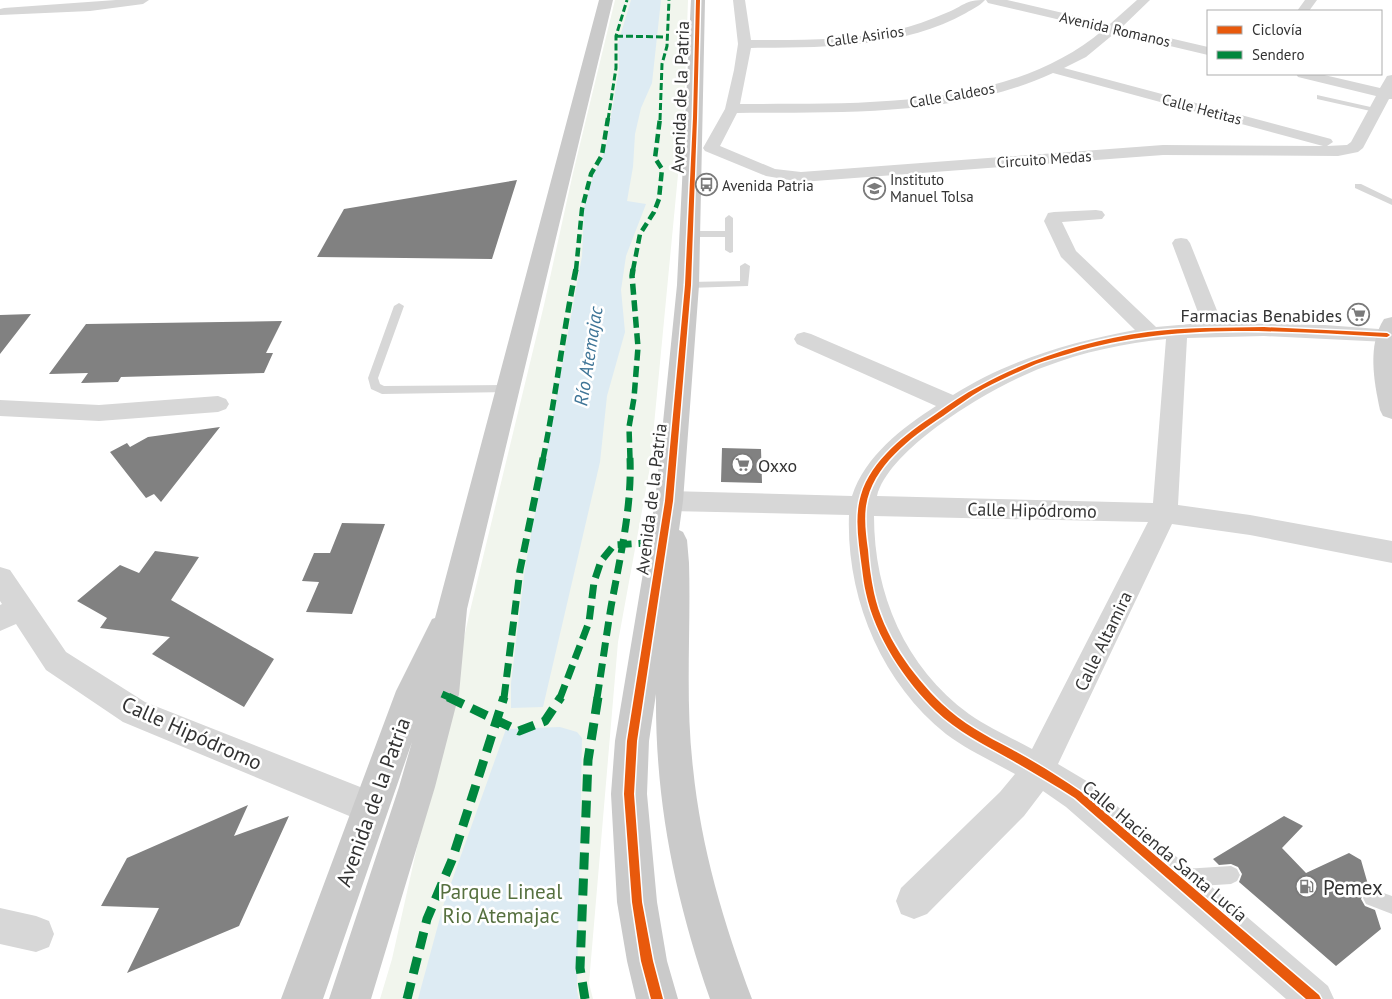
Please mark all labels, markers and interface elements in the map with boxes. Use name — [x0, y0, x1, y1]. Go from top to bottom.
street label: Avenida Romanos — [1058, 7, 1172, 51]
legend — [1207, 10, 1382, 75]
street label: Avenida de la Patria — [666, 20, 694, 174]
text: Ciclovía — [1252, 20, 1302, 39]
street label: Calle Asirios — [825, 21, 905, 51]
text: Sendero — [1252, 45, 1305, 64]
street label: Calle Caldeos — [908, 78, 996, 112]
street label: Calle Hetitas — [1160, 89, 1244, 129]
street label: Circuito Medas — [996, 146, 1092, 172]
place label: Instituto Manuel Tolsa — [890, 170, 974, 206]
bus stop icon: Avenida Patria — [694, 173, 718, 197]
place label: Avenida Patria — [722, 176, 814, 195]
school or university icon: Instituto Manuel Tolsa — [862, 176, 886, 200]
supermarket icon: Farmacias Benabides — [1346, 303, 1370, 327]
water label: Río Atemajac — [568, 304, 608, 407]
place label: Farmacias Benabides — [1180, 304, 1342, 327]
street label: Avenida de la Patria — [630, 422, 672, 576]
supermarket icon: Oxxo — [730, 453, 754, 477]
place label: Oxxo — [758, 454, 797, 477]
street label: Calle Hipódromo — [967, 497, 1097, 523]
street label: Calle Altamira — [1069, 587, 1137, 695]
street label: Calle Hipódromo — [118, 690, 266, 776]
street label: Avenida de la Patria — [330, 714, 416, 890]
street label: Calle Hacienda Santa Lucía — [1078, 775, 1252, 927]
place label: Pemex — [1323, 874, 1383, 901]
fuel station icon: Pemex — [1295, 875, 1319, 899]
park label: Parque Lineal Rio Atemajac — [440, 878, 562, 929]

